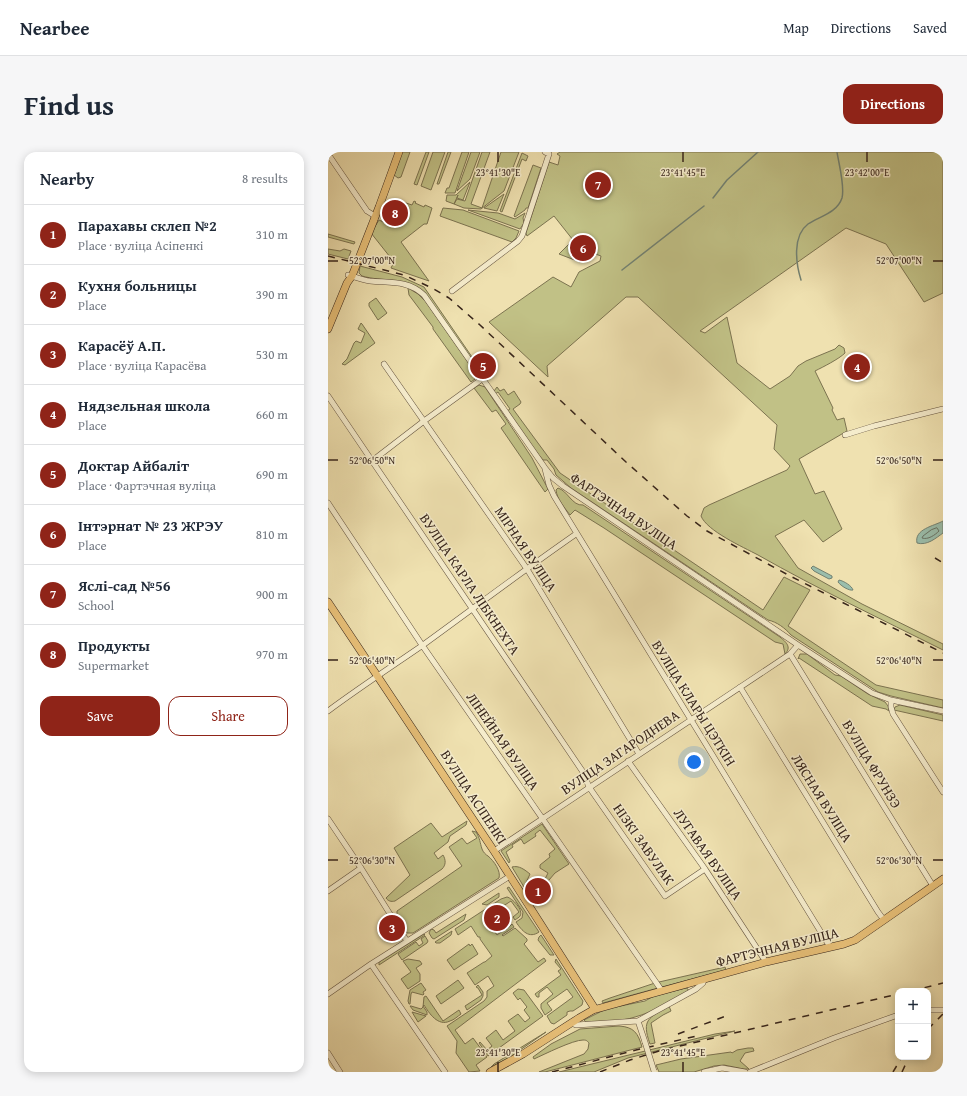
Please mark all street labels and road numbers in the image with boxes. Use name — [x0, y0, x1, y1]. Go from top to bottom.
street label: ФАРТЭЧНАЯ ВУЛІЦА — [566, 468, 682, 555]
street label: МІРНАЯ ВУЛІЦА — [490, 502, 562, 596]
street label: ВУЛІЦА КАРЛА ЛІБКНЕХТА — [415, 509, 525, 659]
street label: ВУЛІЦА КЛАРЫ ЦЭТКІН — [647, 636, 741, 770]
street label: ЛІНЕЙНАЯ ВУЛІЦА — [462, 688, 545, 794]
street label: ВУЛІЦА ЗАГАРОДНЕВА — [557, 705, 684, 799]
street label: ВУЛІЦА ФРУНЗЭ — [838, 716, 906, 812]
street label: ВУЛІЦА АСІПЕНКІ — [436, 746, 512, 848]
street label: ЛЯСНАЯ ВУЛІЦА — [787, 750, 858, 847]
street label: НІЗКІ ЗАВУЛАК — [609, 799, 680, 889]
street label: ЛУГАВАЯ ВУЛІЦА — [669, 804, 747, 904]
street label: ФАРТЭЧНАЯ ВУЛІЦА — [714, 922, 841, 972]

